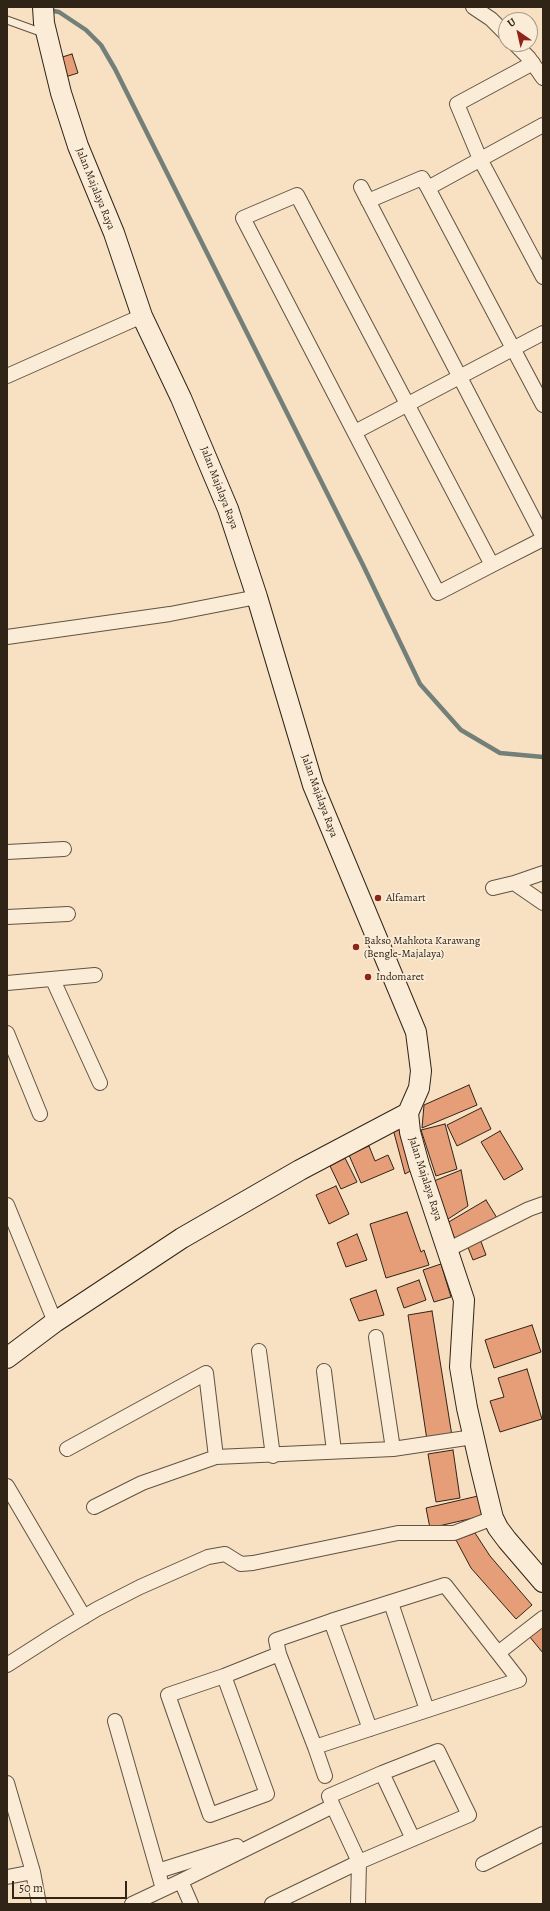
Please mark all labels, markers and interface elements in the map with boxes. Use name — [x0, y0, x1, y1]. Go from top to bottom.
north arrow — [498, 12, 538, 52]
text: U — [504, 14, 519, 31]
street label: Jalan Majalaya Raya — [72, 146, 118, 232]
street label: Jalan Majalaya Raya — [197, 445, 241, 531]
street label: Jalan Majalaya Raya — [298, 753, 340, 839]
place label: Alfamart — [386, 891, 426, 905]
marker: Alfamart — [373, 893, 383, 903]
place label: Bakso Mahkota Karawang (Bengle-Majalaya) — [364, 934, 480, 960]
marker: Bakso Mahkota Karawang (Bengle-Majalaya) — [351, 942, 361, 952]
place label: Indomaret — [376, 970, 424, 984]
marker: Indomaret — [363, 972, 373, 982]
street label: Jalan Majalaya Raya — [405, 1135, 445, 1223]
scale bar — [14, 1873, 129, 1899]
text: 50 m — [19, 1880, 43, 1896]

